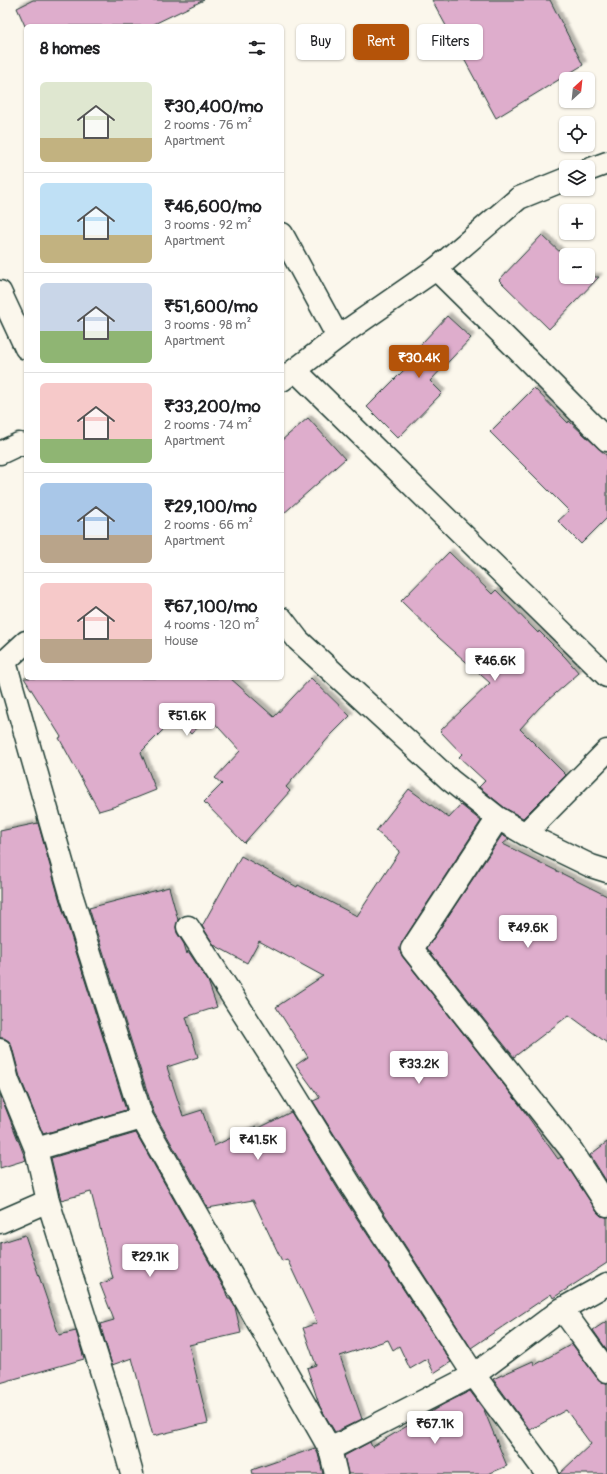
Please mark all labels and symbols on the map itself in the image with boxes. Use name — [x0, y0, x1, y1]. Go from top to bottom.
north arrow — [559, 72, 595, 108]
pin: ₹30.4K — [386, 345, 452, 379]
pin: ₹46.6K — [462, 648, 528, 682]
pin: ₹51.6K — [154, 703, 220, 737]
pin: ₹49.6K — [495, 915, 561, 949]
pin: ₹33.2K — [386, 1051, 452, 1085]
pin: ₹41.5K — [225, 1127, 291, 1161]
pin: ₹29.1K — [117, 1244, 183, 1278]
pin: ₹67.1K — [402, 1411, 468, 1445]

